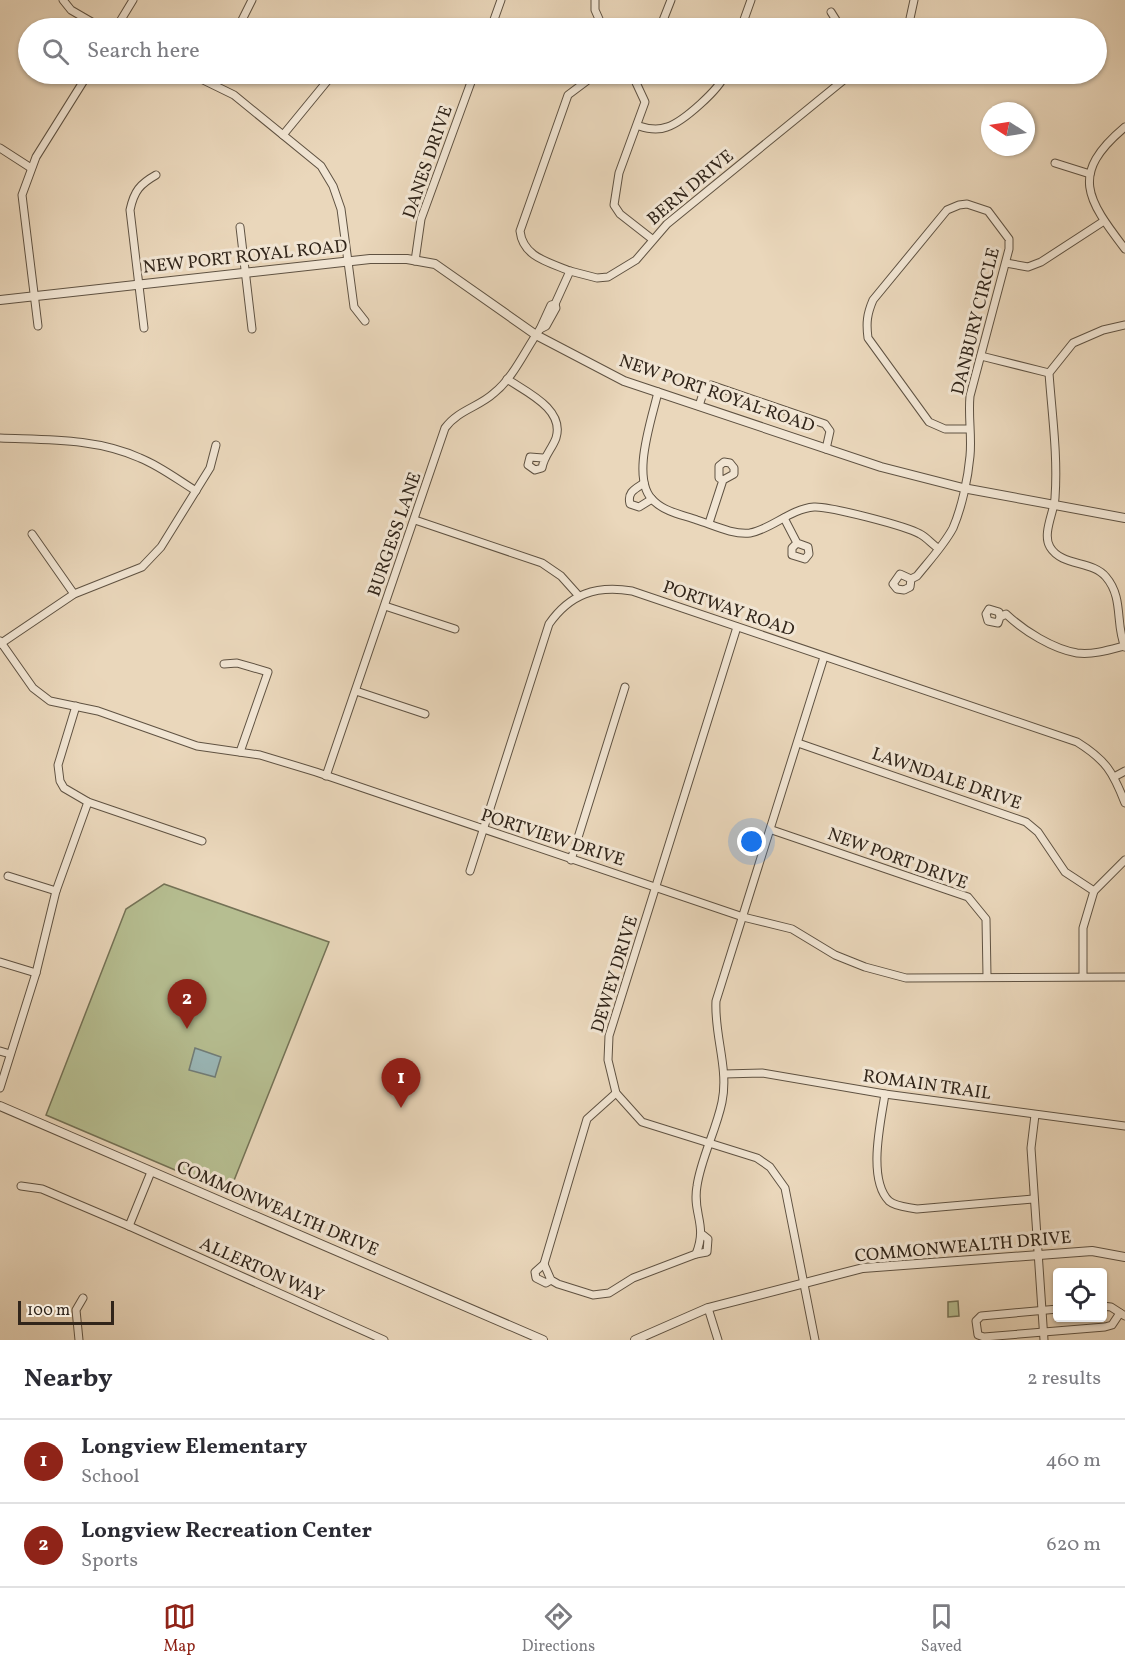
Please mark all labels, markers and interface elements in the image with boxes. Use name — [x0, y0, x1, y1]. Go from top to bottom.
search box — [18, 18, 1107, 84]
icon: search — [39, 35, 72, 68]
text: Search here — [87, 36, 200, 67]
street label: DANES DRIVE — [397, 102, 460, 222]
north arrow — [981, 102, 1035, 156]
street label: BERN DRIVE — [642, 144, 740, 232]
street label: NEW PORT ROYAL ROAD — [142, 234, 349, 281]
street label: DANBURY CIRCLE — [946, 245, 1007, 398]
street label: NEW PORT ROYAL ROAD — [615, 349, 818, 440]
street label: BURGESS LANE — [362, 469, 428, 600]
street label: PORTWAY ROAD — [659, 575, 798, 644]
street label: LAWNDALE DRIVE — [868, 742, 1025, 817]
street label: PORTVIEW DRIVE — [477, 803, 628, 874]
street label: NEW PORT DRIVE — [824, 822, 971, 897]
your location — [737, 827, 766, 856]
street label: DEWEY DRIVE — [586, 913, 645, 1036]
pin: 2 — [168, 980, 207, 1029]
pin: 1 — [382, 1058, 420, 1108]
street label: ROMAIN TRAIL — [861, 1064, 992, 1107]
street label: COMMONWEALTH DRIVE — [172, 1155, 383, 1263]
street label: COMMONWEALTH DRIVE — [854, 1226, 1073, 1269]
street label: ALLERTON WAY — [195, 1232, 327, 1309]
map controls — [1053, 1268, 1107, 1322]
button: locate — [1053, 1268, 1107, 1322]
scale bar — [18, 1298, 114, 1326]
text: 100 m — [27, 1300, 70, 1322]
text: Nearby — [24, 1361, 113, 1397]
text: 2 results — [1027, 1365, 1101, 1393]
text: Longview Elementary — [81, 1432, 307, 1463]
text: 1 — [39, 1447, 48, 1475]
text: 460 m — [1045, 1447, 1101, 1475]
text: School — [81, 1463, 139, 1491]
text: Longview Recreation Center — [81, 1516, 372, 1547]
text: 2 — [38, 1531, 49, 1559]
text: 620 m — [1047, 1531, 1101, 1559]
text: Sports — [81, 1547, 138, 1575]
tab: Map — [163, 1600, 196, 1658]
tab: Directions — [522, 1600, 595, 1658]
tab: Saved — [921, 1600, 962, 1658]

